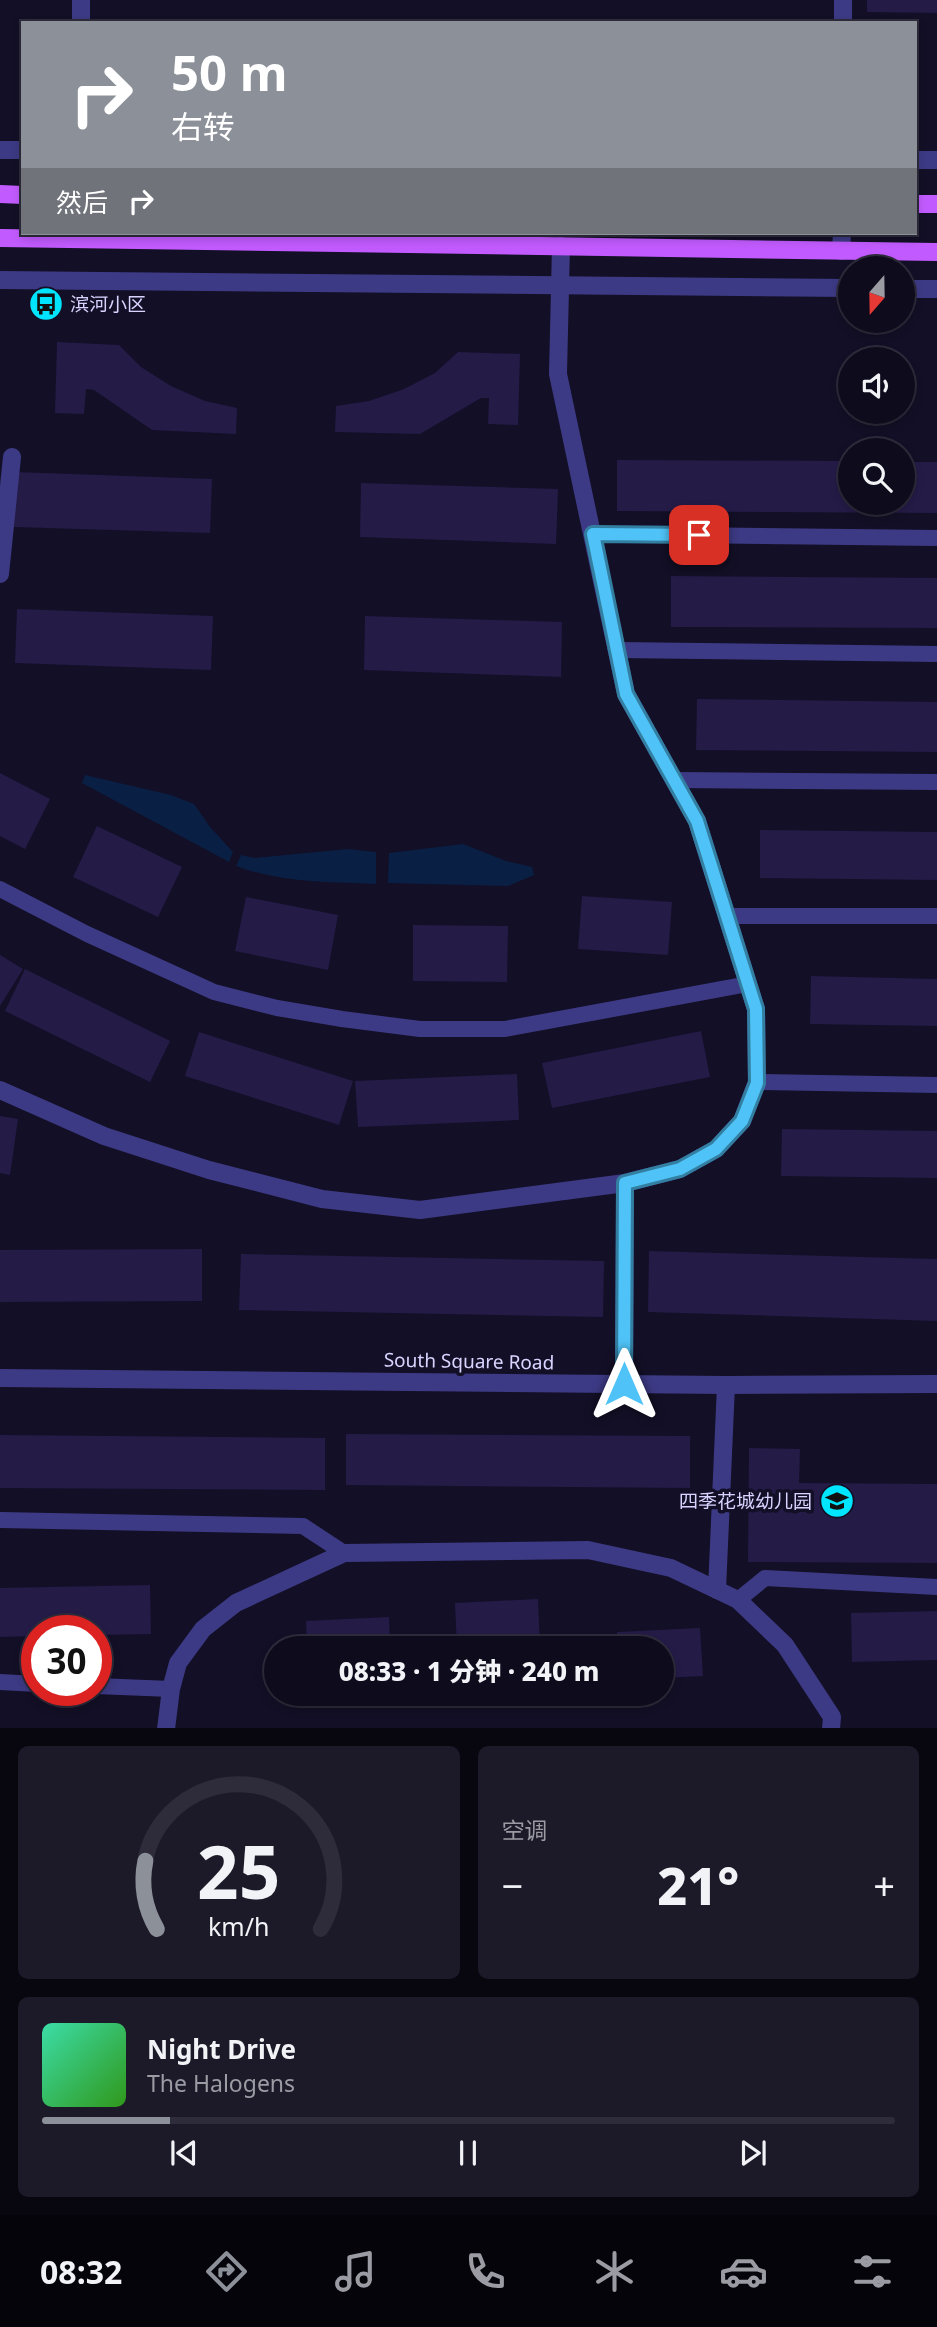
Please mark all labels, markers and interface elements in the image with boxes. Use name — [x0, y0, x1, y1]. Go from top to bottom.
text: 50 m — [171, 39, 288, 105]
icon: right — [56, 49, 147, 140]
text: 右转 — [171, 105, 235, 148]
icon: right — [122, 182, 160, 220]
text: 然后 — [56, 184, 108, 220]
north arrow — [838, 256, 915, 332]
map controls — [838, 256, 915, 515]
bus stop icon: 滨河小区 — [27, 285, 65, 323]
place label: 滨河小区 — [70, 291, 146, 317]
button: sound — [838, 347, 915, 424]
button: search — [838, 438, 915, 515]
pin — [669, 505, 729, 565]
icon: arrive — [680, 516, 718, 554]
street label: South Square Road — [384, 1347, 554, 1375]
position arrow — [587, 1347, 661, 1421]
school or university icon: 四季花城幼儿园 — [818, 1482, 856, 1520]
place label: 四季花城幼儿园 — [679, 1488, 812, 1514]
speed limit sign: 30 — [21, 1615, 112, 1706]
text: 08:33 · 1 分钟 · 240 m — [339, 1653, 599, 1689]
text: 空调 — [502, 1814, 548, 1846]
text: 25 — [197, 1821, 280, 1920]
text: 21° — [657, 1849, 739, 1920]
text: − — [502, 1859, 523, 1911]
text: + — [873, 1859, 895, 1911]
text: km/h — [208, 1908, 270, 1942]
text: Night Drive — [147, 2031, 296, 2067]
text: The Halogens — [147, 2067, 295, 2099]
icon: previous — [165, 2134, 203, 2172]
icon: pause — [449, 2134, 487, 2172]
icon: next — [734, 2134, 772, 2172]
icon: directions — [202, 2247, 251, 2296]
icon: music — [331, 2247, 380, 2296]
icon: phone — [461, 2247, 510, 2296]
icon: climate — [590, 2247, 639, 2296]
icon: car — [719, 2247, 768, 2296]
icon: filters — [848, 2247, 897, 2296]
text: 08:32 — [40, 2250, 122, 2293]

